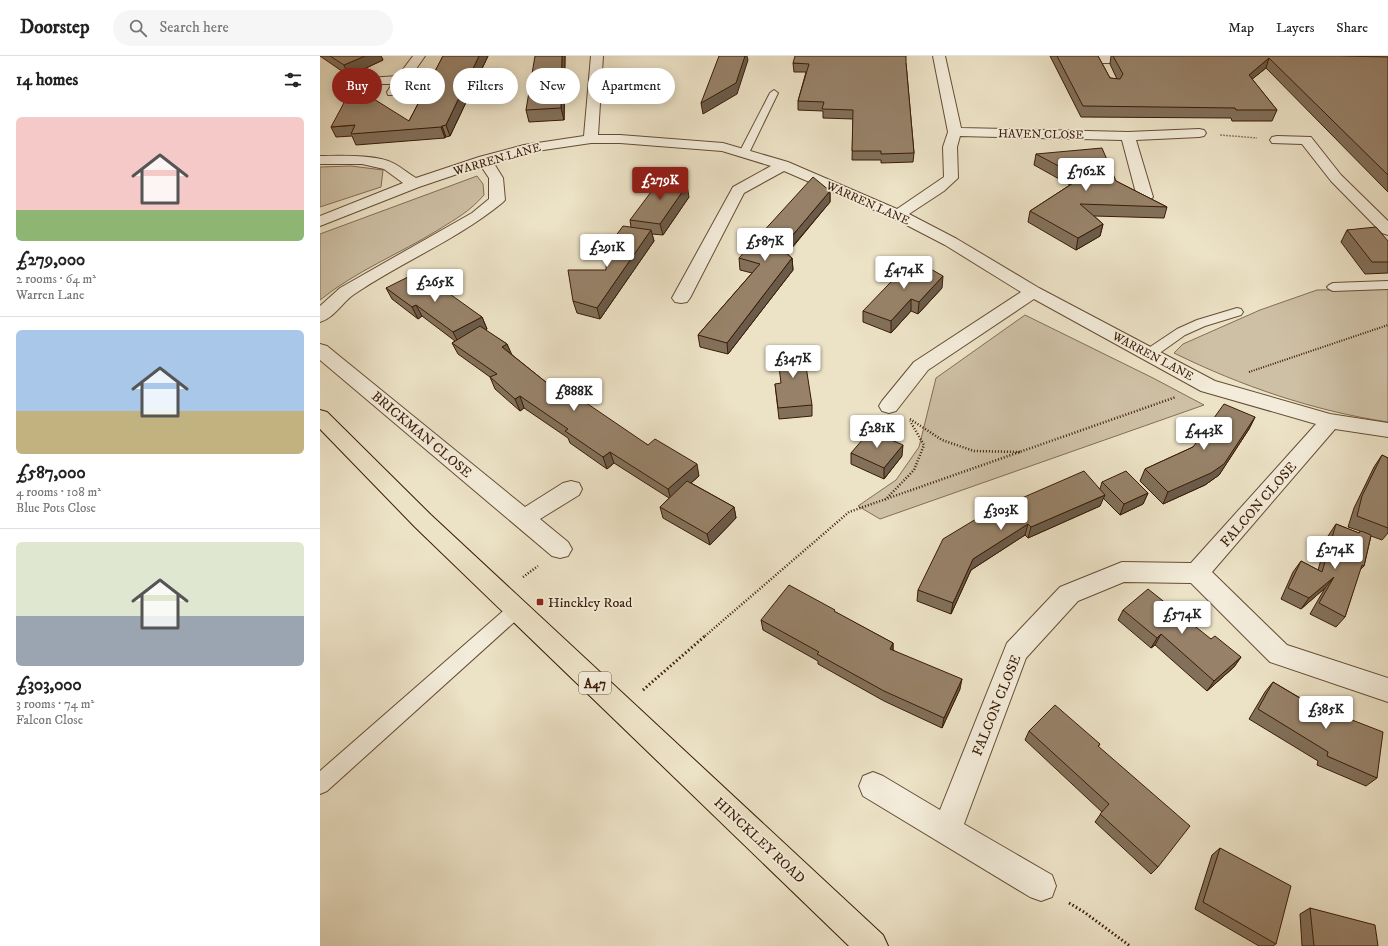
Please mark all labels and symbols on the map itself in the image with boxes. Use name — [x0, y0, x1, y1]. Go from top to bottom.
street label: HAVEN CLOSE — [998, 126, 1085, 143]
street label: WARREN LANE — [451, 140, 543, 179]
pin: £762K — [1058, 158, 1114, 192]
pin: £279K — [632, 167, 688, 201]
street label: WARREN LANE — [823, 178, 912, 229]
pin: £587K — [737, 228, 793, 262]
pin: £291K — [579, 234, 635, 268]
pin: £474K — [876, 256, 932, 290]
pin: £265K — [407, 269, 463, 303]
street label: WARREN LANE — [1109, 328, 1196, 384]
pin: £347K — [765, 345, 821, 379]
pin: £888K — [546, 378, 602, 412]
street label: BRICKMAN CLOSE — [367, 387, 475, 482]
pin: £281K — [849, 415, 905, 449]
pin: £443K — [1176, 417, 1232, 451]
street label: FALCON CLOSE — [1217, 458, 1301, 551]
pin: £303K — [973, 497, 1029, 531]
pin: £274K — [1307, 536, 1363, 570]
place label: Hinckley Road — [548, 594, 632, 612]
marker: Hinckley Road — [535, 597, 545, 607]
pin: £574K — [1154, 601, 1210, 635]
street label: FALCON CLOSE — [968, 652, 1025, 759]
road number: A47 — [579, 672, 611, 694]
pin: £385K — [1298, 696, 1354, 730]
street label: HINCKLEY ROAD — [710, 794, 809, 888]

